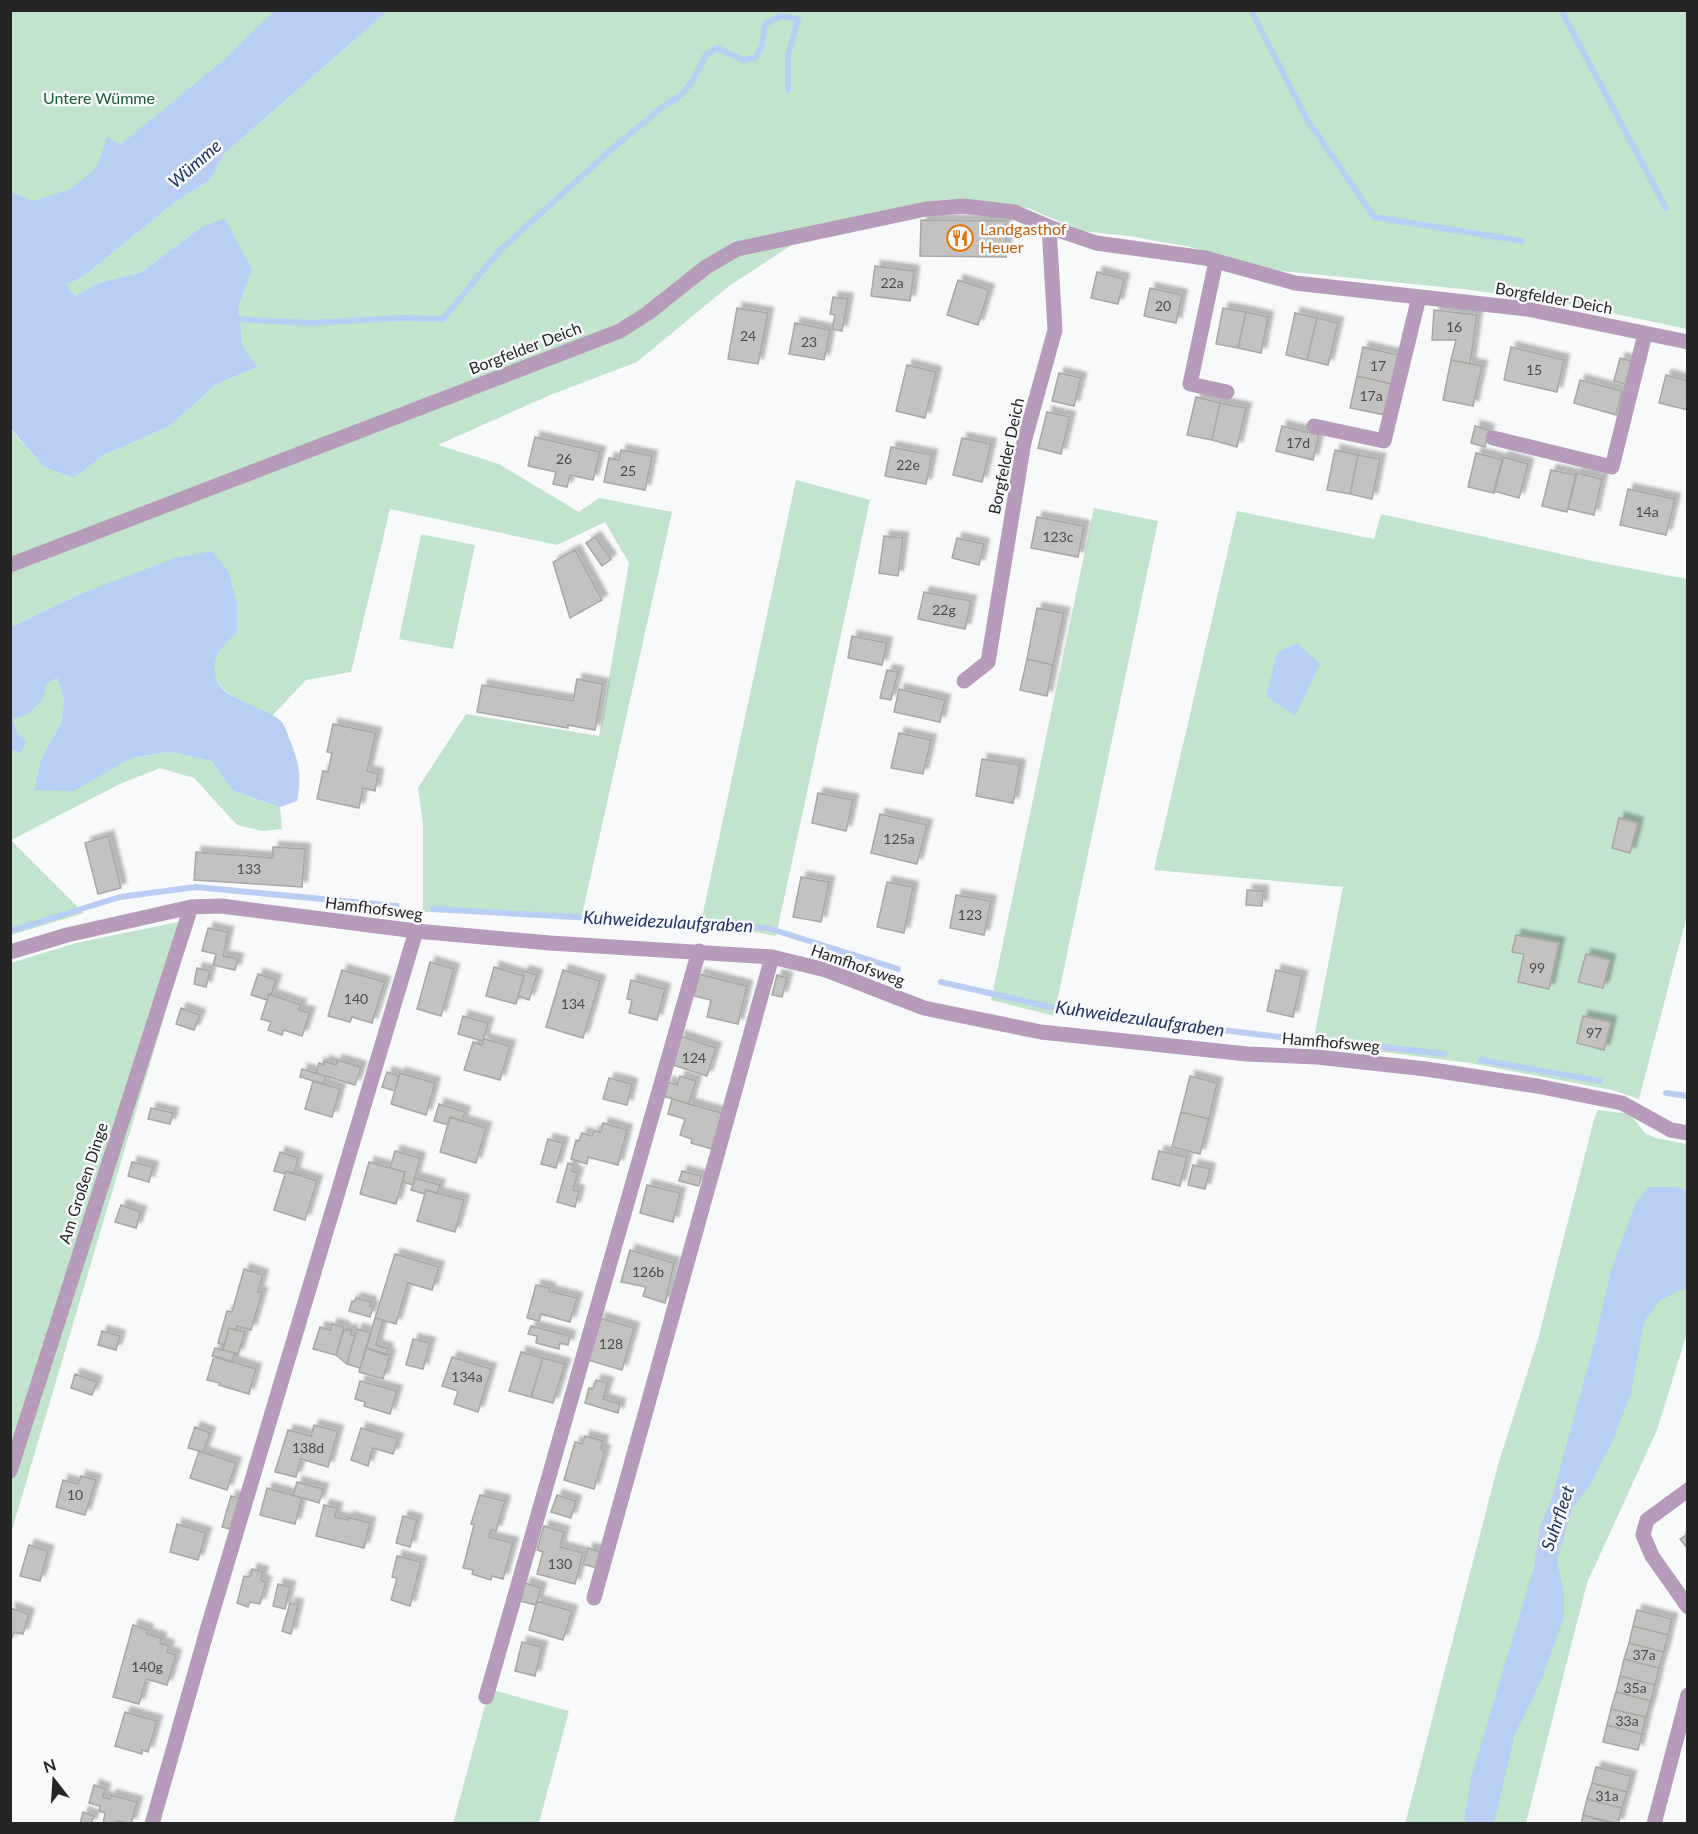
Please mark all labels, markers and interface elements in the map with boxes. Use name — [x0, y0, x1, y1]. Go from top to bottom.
park label: Untere Wümme — [43, 88, 155, 107]
water label: Wümme — [163, 134, 225, 192]
place label: Landgasthof Heuer — [980, 219, 1067, 256]
restaurant icon: Landgasthof Heuer — [945, 223, 975, 253]
house number: 22a — [880, 274, 904, 291]
street label: Borgfelder Deich — [1494, 278, 1614, 317]
house number: 20 — [1155, 297, 1171, 314]
street label: Borgfelder Deich — [466, 317, 584, 378]
house number: 16 — [1446, 318, 1462, 335]
house number: 24 — [740, 327, 756, 344]
house number: 23 — [801, 333, 817, 350]
house number: 17 — [1370, 357, 1386, 374]
house number: 15 — [1526, 361, 1542, 378]
house number: 17a — [1359, 387, 1383, 404]
street label: Borgfelder Deich — [984, 396, 1027, 516]
house number: 17d — [1286, 434, 1310, 451]
house number: 26 — [556, 450, 572, 467]
house number: 22e — [896, 456, 920, 473]
house number: 25 — [620, 462, 636, 479]
house number: 14a — [1635, 503, 1659, 520]
house number: 123c — [1042, 528, 1074, 545]
house number: 22g — [932, 601, 956, 618]
house number: 125a — [883, 830, 915, 847]
house number: 133 — [237, 860, 261, 877]
street label: Hamfhofsweg — [324, 892, 424, 923]
water label: Kuhweidezulaufgraben — [582, 906, 754, 936]
house number: 123 — [958, 906, 982, 923]
street label: Hamfhofsweg — [809, 940, 908, 989]
house number: 99 — [1529, 959, 1545, 976]
house number: 140 — [344, 990, 368, 1007]
house number: 134 — [561, 995, 585, 1012]
water label: Kuhweidezulaufgraben — [1054, 995, 1226, 1041]
house number: 97 — [1586, 1024, 1602, 1041]
street label: Hamfhofsweg — [1281, 1028, 1381, 1055]
house number: 124 — [682, 1049, 706, 1066]
street label: Am Großen Dinge — [54, 1120, 111, 1246]
house number: 126b — [632, 1263, 664, 1280]
house number: 128 — [599, 1335, 623, 1352]
house number: 134a — [451, 1368, 483, 1385]
house number: 138d — [292, 1439, 324, 1456]
water label: Suhrfleet — [1536, 1482, 1579, 1553]
house number: 10 — [67, 1486, 83, 1503]
house number: 130 — [548, 1555, 572, 1572]
house number: 37a — [1632, 1646, 1656, 1663]
house number: 140g — [131, 1658, 163, 1675]
house number: 35a — [1623, 1679, 1647, 1696]
house number: 33a — [1615, 1712, 1639, 1729]
north arrow — [24, 1750, 84, 1810]
text: N — [41, 1754, 58, 1776]
house number: 31a — [1595, 1787, 1619, 1804]

